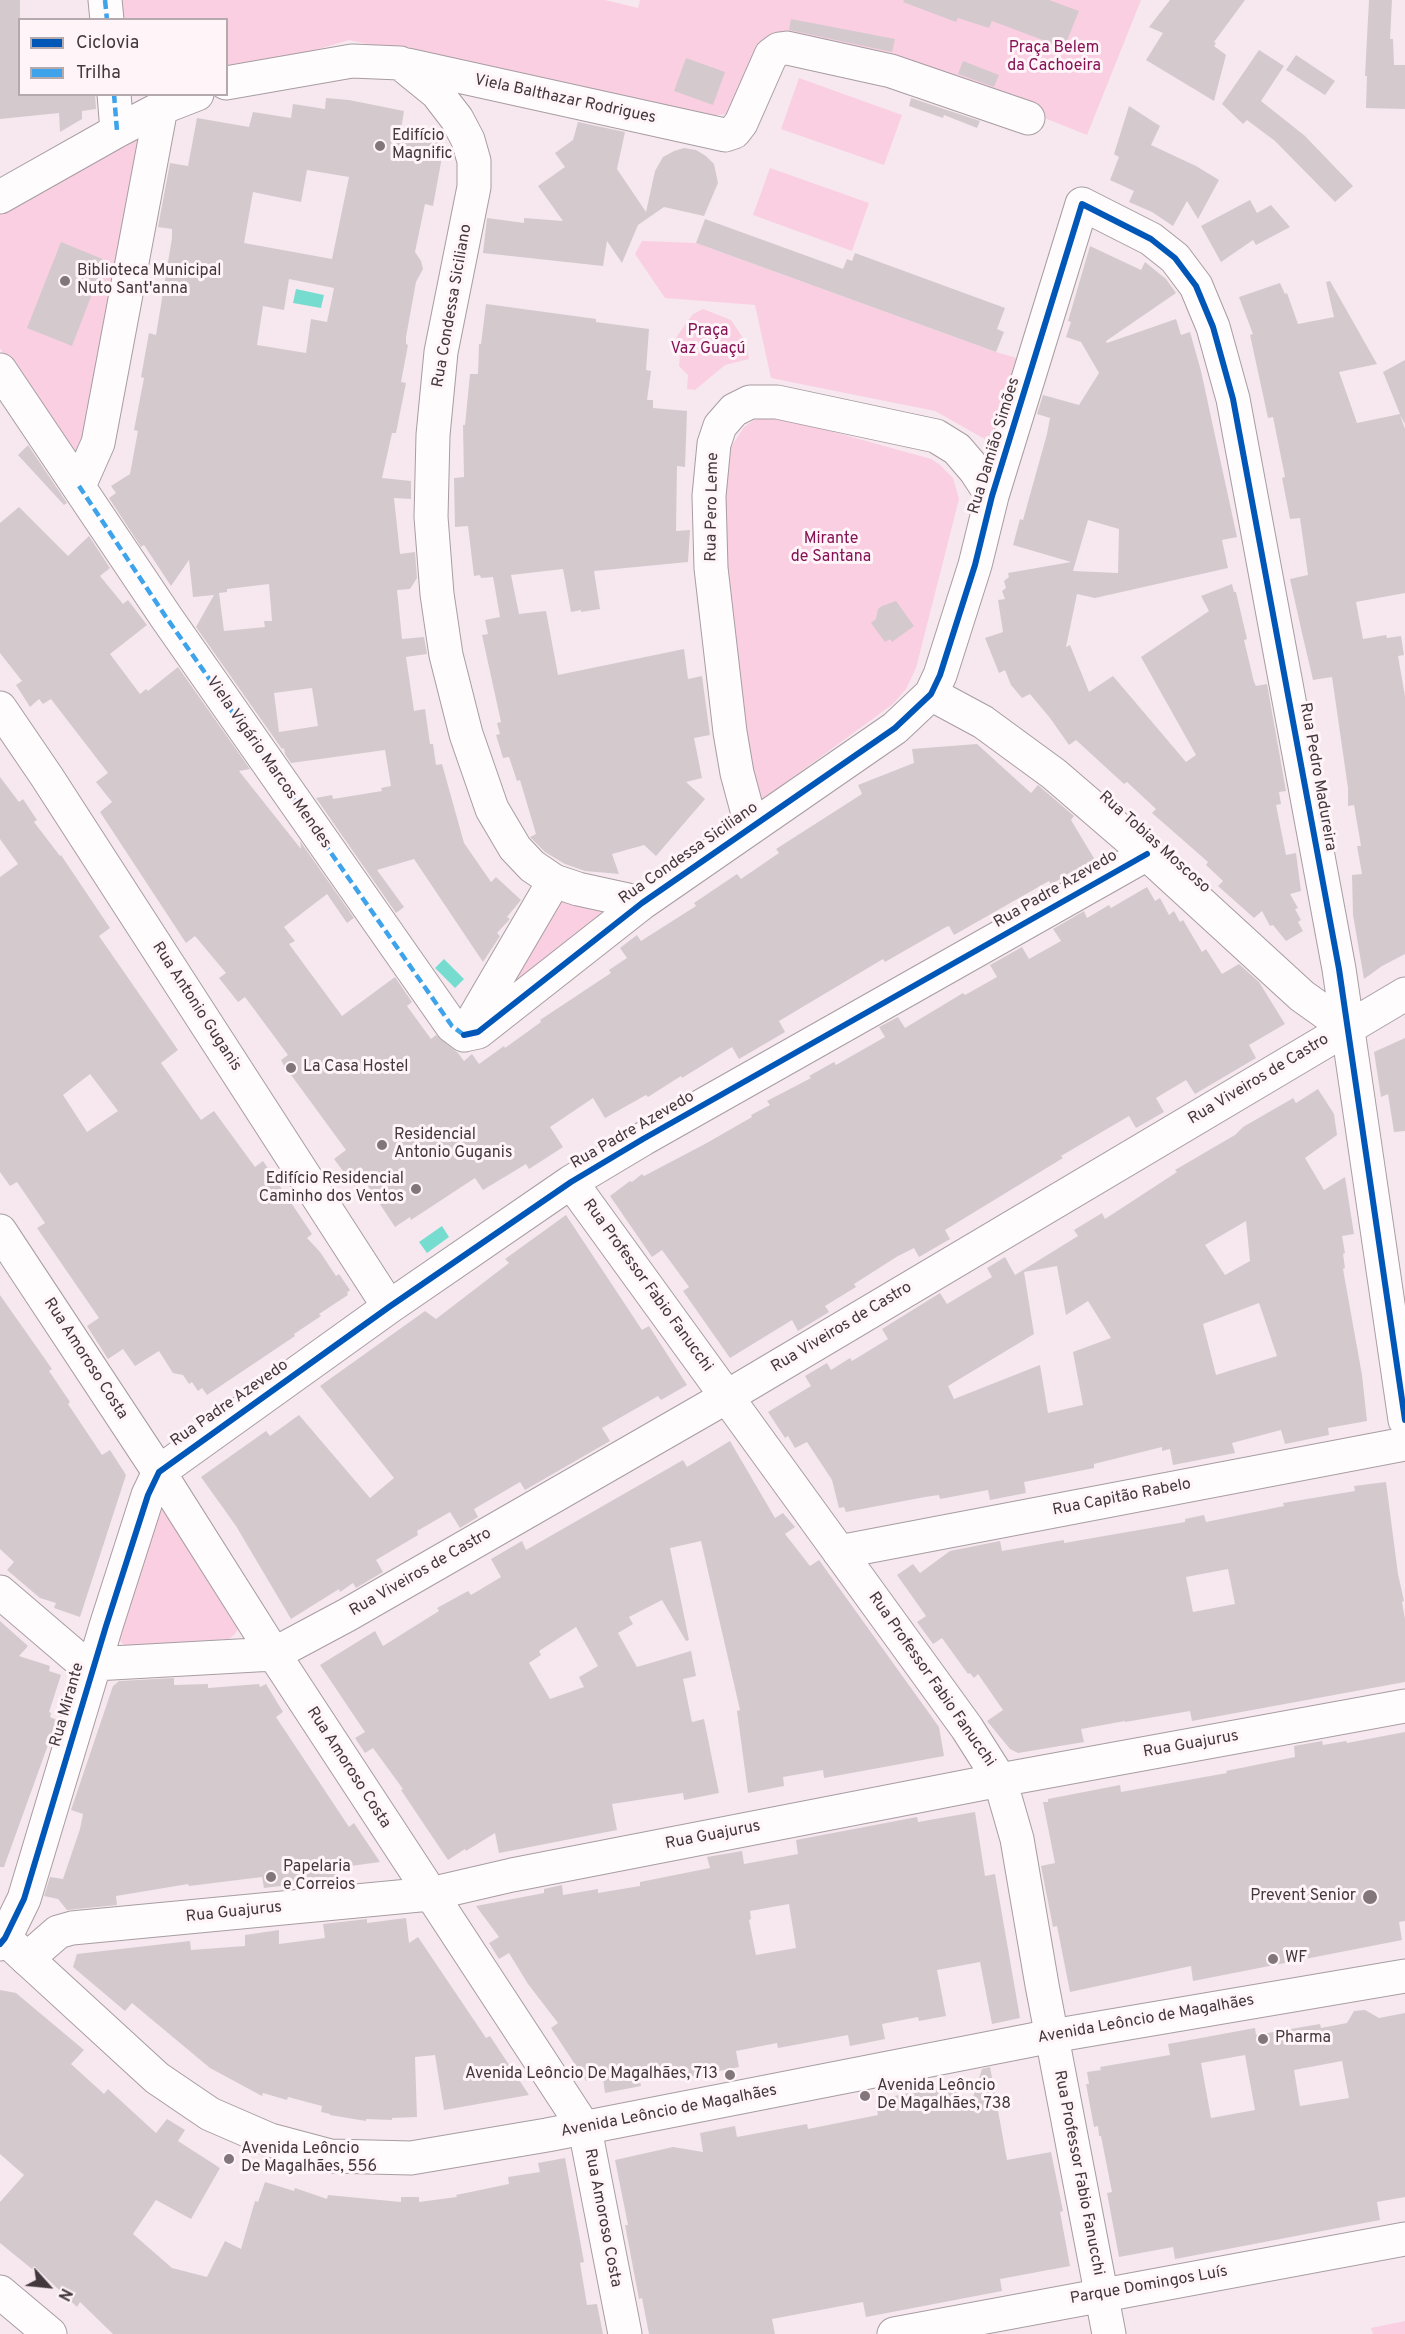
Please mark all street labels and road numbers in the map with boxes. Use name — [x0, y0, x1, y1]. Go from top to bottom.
street label: Viela Balthazar Rodrigues — [472, 71, 658, 129]
street label: Rua Condessa Siciliano — [429, 223, 477, 389]
street label: Rua Damião Simões — [965, 375, 1025, 517]
street label: Rua Pero Leme — [702, 452, 724, 562]
street label: Viela Vigário Marcos Mendes — [201, 673, 335, 853]
street label: Rua Pedro Madureira — [1295, 701, 1339, 853]
street label: Rua Tobias Moscoso — [1094, 788, 1214, 898]
street label: Rua Condessa Siciliano — [616, 799, 762, 909]
street label: Rua Padre Azevedo — [991, 847, 1121, 933]
street label: Rua Antonio Guganis — [147, 939, 245, 1075]
street label: Rua Viveiros de Castro — [1185, 1030, 1333, 1130]
street label: Rua Padre Azevedo — [568, 1088, 698, 1174]
street label: Rua Professor Fabio Fanucchi — [578, 1196, 716, 1376]
street label: Rua Viveiros de Castro — [768, 1278, 916, 1378]
street label: Rua Amoroso Costa — [39, 1295, 131, 1423]
street label: Rua Padre Azevedo — [167, 1356, 293, 1452]
street label: Rua Capitão Rabelo — [1051, 1475, 1193, 1521]
street label: Rua Viveiros de Castro — [347, 1525, 495, 1621]
street label: Rua Professor Fabio Fanucchi — [863, 1589, 999, 1771]
street label: Rua Mirante — [47, 1661, 89, 1749]
street label: Rua Amoroso Costa — [302, 1704, 394, 1832]
street label: Rua Guajurus — [1142, 1727, 1240, 1763]
street label: Rua Guajurus — [664, 1817, 762, 1855]
street label: Rua Guajurus — [185, 1898, 283, 1928]
street label: Avenida Leôncio de Magalhães — [1036, 1991, 1256, 2049]
street label: Rua Professor Fabio Fanucchi — [1049, 2069, 1107, 2277]
street label: Avenida Leôncio de Magalhães — [559, 2082, 779, 2142]
street label: Rua Amoroso Costa — [579, 2147, 625, 2289]
street label: Parque Domingos Luís — [1069, 2263, 1229, 2309]

